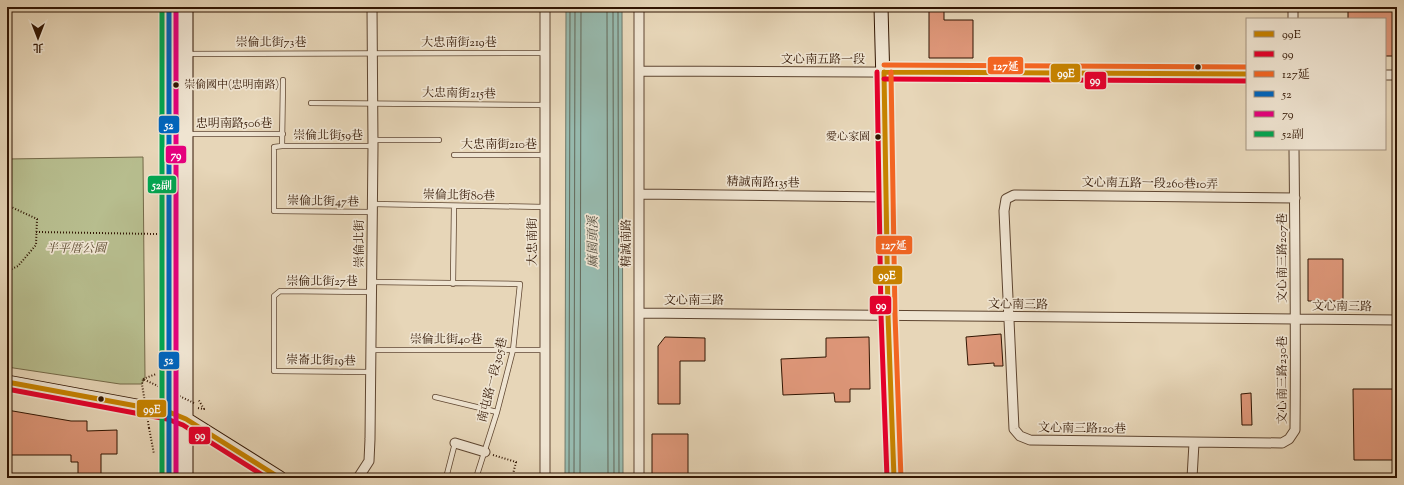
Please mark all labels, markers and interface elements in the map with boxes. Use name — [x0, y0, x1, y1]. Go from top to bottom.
north arrow — [18, 18, 58, 58]
legend — [1246, 18, 1386, 150]
text: 99E — [1282, 26, 1302, 44]
street label: 崇倫北街73巷 — [236, 34, 306, 52]
street label: 大忠南街219巷 — [421, 34, 497, 52]
text: 北 — [33, 39, 44, 55]
text: 99 — [1282, 46, 1294, 64]
street label: 文心南五路一段 — [781, 51, 865, 69]
line badge: 127延 — [987, 56, 1024, 75]
text: 127延 — [992, 59, 1019, 75]
unlabelled marker — [1193, 62, 1203, 72]
line badge: 99E — [1050, 63, 1081, 83]
text: 99E — [1057, 66, 1075, 82]
text: 127延 — [1282, 66, 1310, 84]
line badge: 99 — [1084, 71, 1107, 90]
text: 99 — [1090, 73, 1101, 89]
place label: 崇倫國中(忠明南路) — [184, 77, 279, 93]
marker: 崇倫國中(忠明南路) — [171, 80, 181, 90]
street label: 大忠南街215巷 — [422, 84, 496, 104]
text: 52 — [1281, 86, 1292, 104]
text: 79 — [1282, 106, 1294, 124]
line badge: 52 — [158, 115, 180, 134]
street label: 忠明南路506巷 — [196, 115, 272, 133]
text: 52 — [164, 118, 174, 134]
text: 52副 — [1281, 126, 1304, 144]
street label: 崇倫北街59巷 — [293, 127, 363, 145]
place label: 愛心家園 — [826, 129, 870, 145]
marker: 愛心家園 — [873, 132, 883, 142]
street label: 大忠南街210巷 — [461, 136, 537, 154]
line badge: 79 — [165, 145, 187, 164]
text: 79 — [171, 148, 182, 164]
street label: 精誠南路135巷 — [726, 173, 800, 193]
street label: 文心南五路一段260巷10弄 — [1082, 174, 1218, 194]
line badge: 52副 — [147, 175, 177, 194]
text: 52副 — [151, 178, 172, 194]
street label: 崇倫北街80巷 — [423, 186, 495, 206]
street label: 崇倫北街47巷 — [287, 192, 359, 212]
street label: 文心南三路207巷 — [1274, 213, 1292, 303]
water label: 麻園頭溪 — [585, 214, 603, 268]
street label: 大忠南街 — [524, 217, 542, 266]
street label: 崇倫北街 — [351, 219, 369, 268]
street label: 精誠南路 — [618, 219, 636, 267]
line badge: 127延 — [875, 235, 913, 255]
text: 127延 — [880, 238, 907, 254]
park label: 半平厝公園 — [46, 240, 108, 258]
line badge: 99E — [872, 265, 903, 285]
text: 99E — [878, 268, 896, 284]
street label: 崇倫北街27巷 — [286, 273, 358, 291]
street label: 文心南三路 — [664, 292, 724, 310]
line badge: 99 — [869, 295, 892, 315]
street label: 文心南三路 — [988, 295, 1048, 315]
street label: 文心南三路 — [1312, 297, 1372, 317]
text: 99 — [876, 298, 887, 314]
street label: 崇倫北街40巷 — [410, 331, 482, 349]
street label: 南屯路一段305巷 — [474, 336, 512, 424]
street label: 文心南三路230巷 — [1274, 336, 1292, 424]
line badge: 52 — [158, 351, 180, 370]
street label: 崇崙北街19巷 — [286, 351, 356, 371]
text: 52 — [164, 353, 174, 369]
unlabelled marker — [96, 394, 106, 404]
line badge: 99E — [136, 399, 167, 418]
text: 99E — [143, 402, 161, 418]
street label: 文心南三路120巷 — [1038, 419, 1126, 439]
line badge: 99 — [188, 426, 211, 445]
text: 99 — [195, 428, 206, 444]

